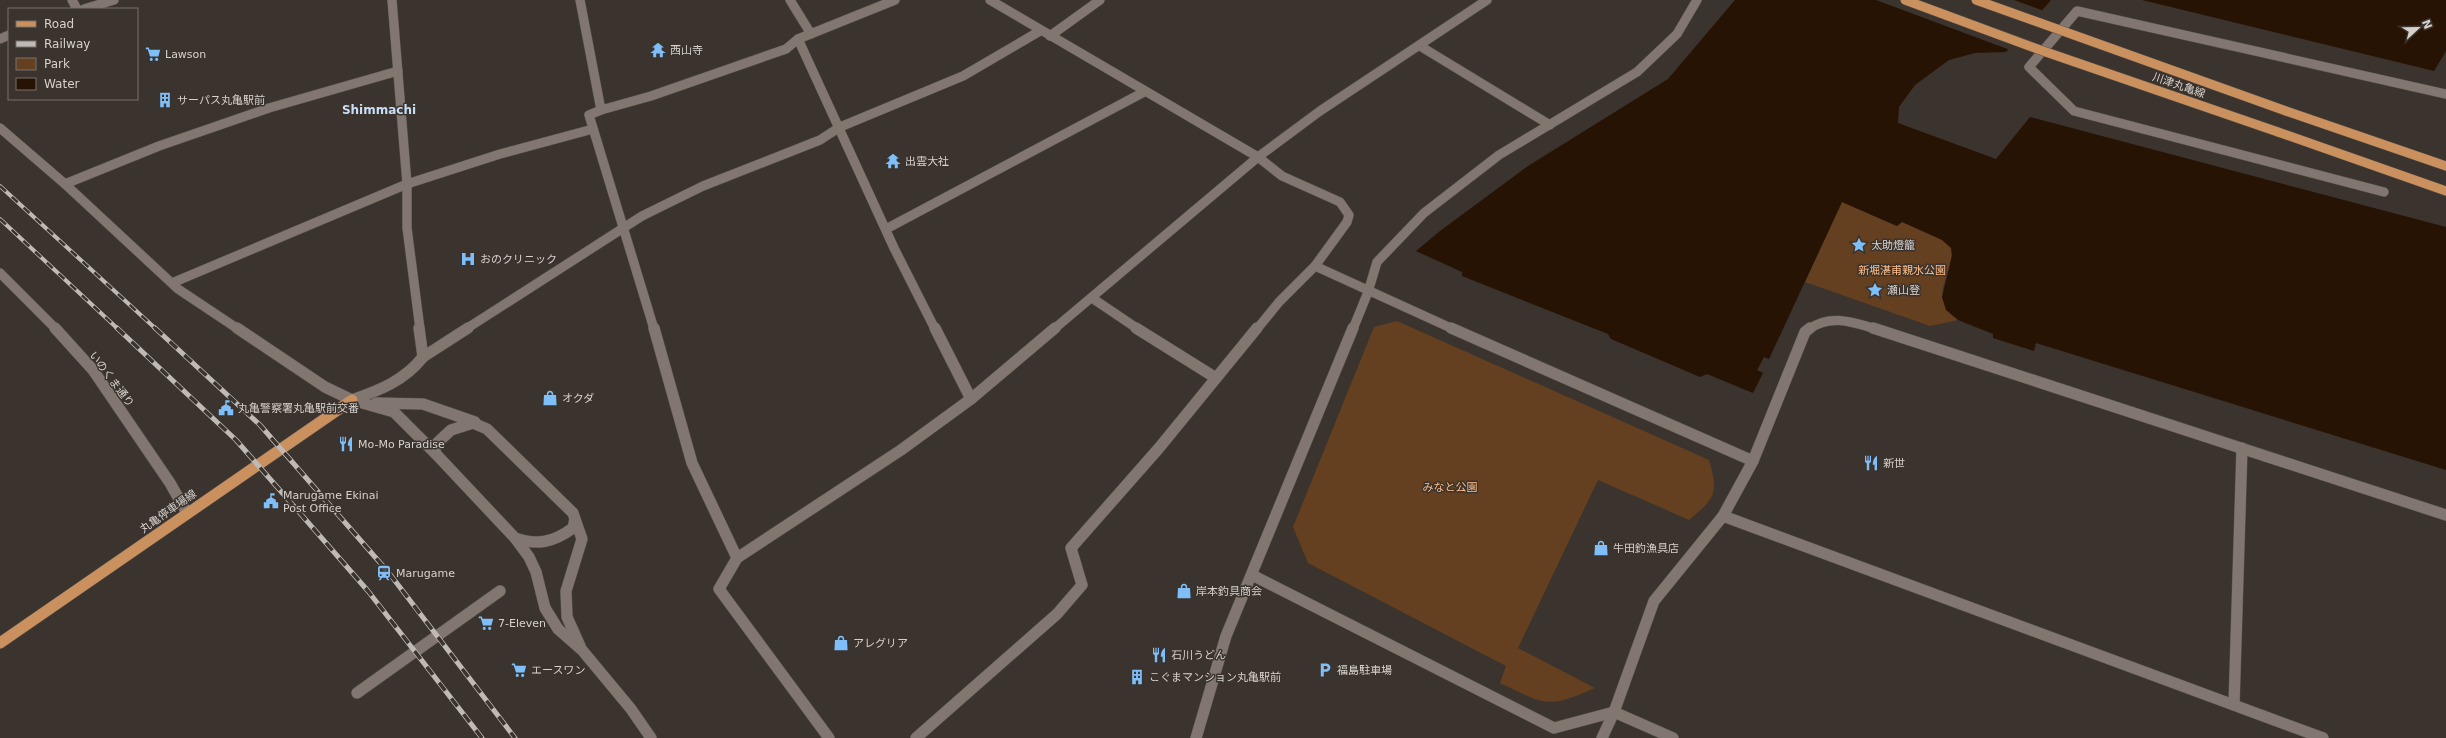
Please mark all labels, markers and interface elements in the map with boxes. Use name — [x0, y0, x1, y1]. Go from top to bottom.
legend — [8, 8, 138, 100]
north arrow — [2398, 8, 2438, 48]
text: Road — [44, 17, 74, 31]
text: N — [2419, 18, 2435, 31]
text: Railway — [44, 37, 90, 51]
temple icon: 西山寺 — [649, 41, 667, 59]
place label: 西山寺 — [670, 44, 703, 57]
supermarket icon: Lawson — [144, 45, 162, 63]
place label: Lawson — [165, 48, 206, 61]
text: Park — [44, 57, 70, 71]
street label: 川津丸亀線 — [2151, 70, 2207, 101]
text: Water — [44, 77, 80, 91]
building icon: サーパス丸亀駅前 — [156, 91, 174, 109]
place label: サーパス丸亀駅前 — [177, 94, 265, 107]
district label: Shimmachi — [342, 103, 416, 117]
temple icon: 出雲大社 — [884, 152, 902, 170]
place label: 出雲大社 — [905, 155, 949, 168]
place icon: 太助燈籠 — [1850, 236, 1868, 254]
place label: 太助燈籠 — [1871, 239, 1915, 252]
hospital icon: おのクリニック — [459, 250, 477, 268]
place label: おのクリニック — [480, 253, 557, 266]
park label: 新堀湛甫親水公園 — [1858, 264, 1946, 277]
place icon: 瀬山登 — [1866, 281, 1884, 299]
place label: 瀬山登 — [1887, 284, 1920, 297]
street label: いのくま通り — [87, 349, 137, 410]
shop icon: オクダ — [541, 389, 559, 407]
place label: オクダ — [562, 392, 594, 405]
public building icon: 丸亀警察署丸亀駅前交番 — [217, 399, 235, 417]
place label: 丸亀警察署丸亀駅前交番 — [238, 402, 359, 415]
restaurant icon: Mo-Mo Paradise — [337, 435, 355, 453]
place label: Mo-Mo Paradise — [358, 438, 445, 451]
restaurant icon: 新世 — [1862, 454, 1880, 472]
place label: 新世 — [1883, 457, 1905, 470]
park label: みなと公園 — [1423, 481, 1478, 494]
street label: 丸亀停車場線 — [138, 487, 199, 536]
place label: Marugame Ekinai Post Office — [283, 489, 379, 515]
public building icon: Marugame Ekinai Post Office — [262, 492, 280, 510]
shop icon: 牛田釣漁具店 — [1592, 539, 1610, 557]
place label: 牛田釣漁具店 — [1613, 542, 1679, 555]
station icon: Marugame — [375, 564, 393, 582]
place label: Marugame — [396, 567, 455, 580]
shop icon: 岸本釣具商会 — [1175, 582, 1193, 600]
place label: 岸本釣具商会 — [1196, 585, 1262, 598]
supermarket icon: 7-Eleven — [477, 614, 495, 632]
place label: 7-Eleven — [498, 617, 546, 630]
shop icon: アレグリア — [832, 634, 850, 652]
place label: アレグリア — [853, 637, 908, 650]
restaurant icon: 石川うどん — [1150, 646, 1168, 664]
place label: 石川うどん — [1171, 649, 1226, 662]
supermarket icon: エースワン — [510, 661, 528, 679]
parking icon: 福島駐車場 — [1316, 661, 1334, 679]
place label: エースワン — [531, 664, 585, 677]
place label: 福島駐車場 — [1337, 664, 1392, 677]
building icon: こぐまマンション丸亀駅前 — [1128, 668, 1146, 686]
place label: こぐまマンション丸亀駅前 — [1149, 671, 1281, 684]

